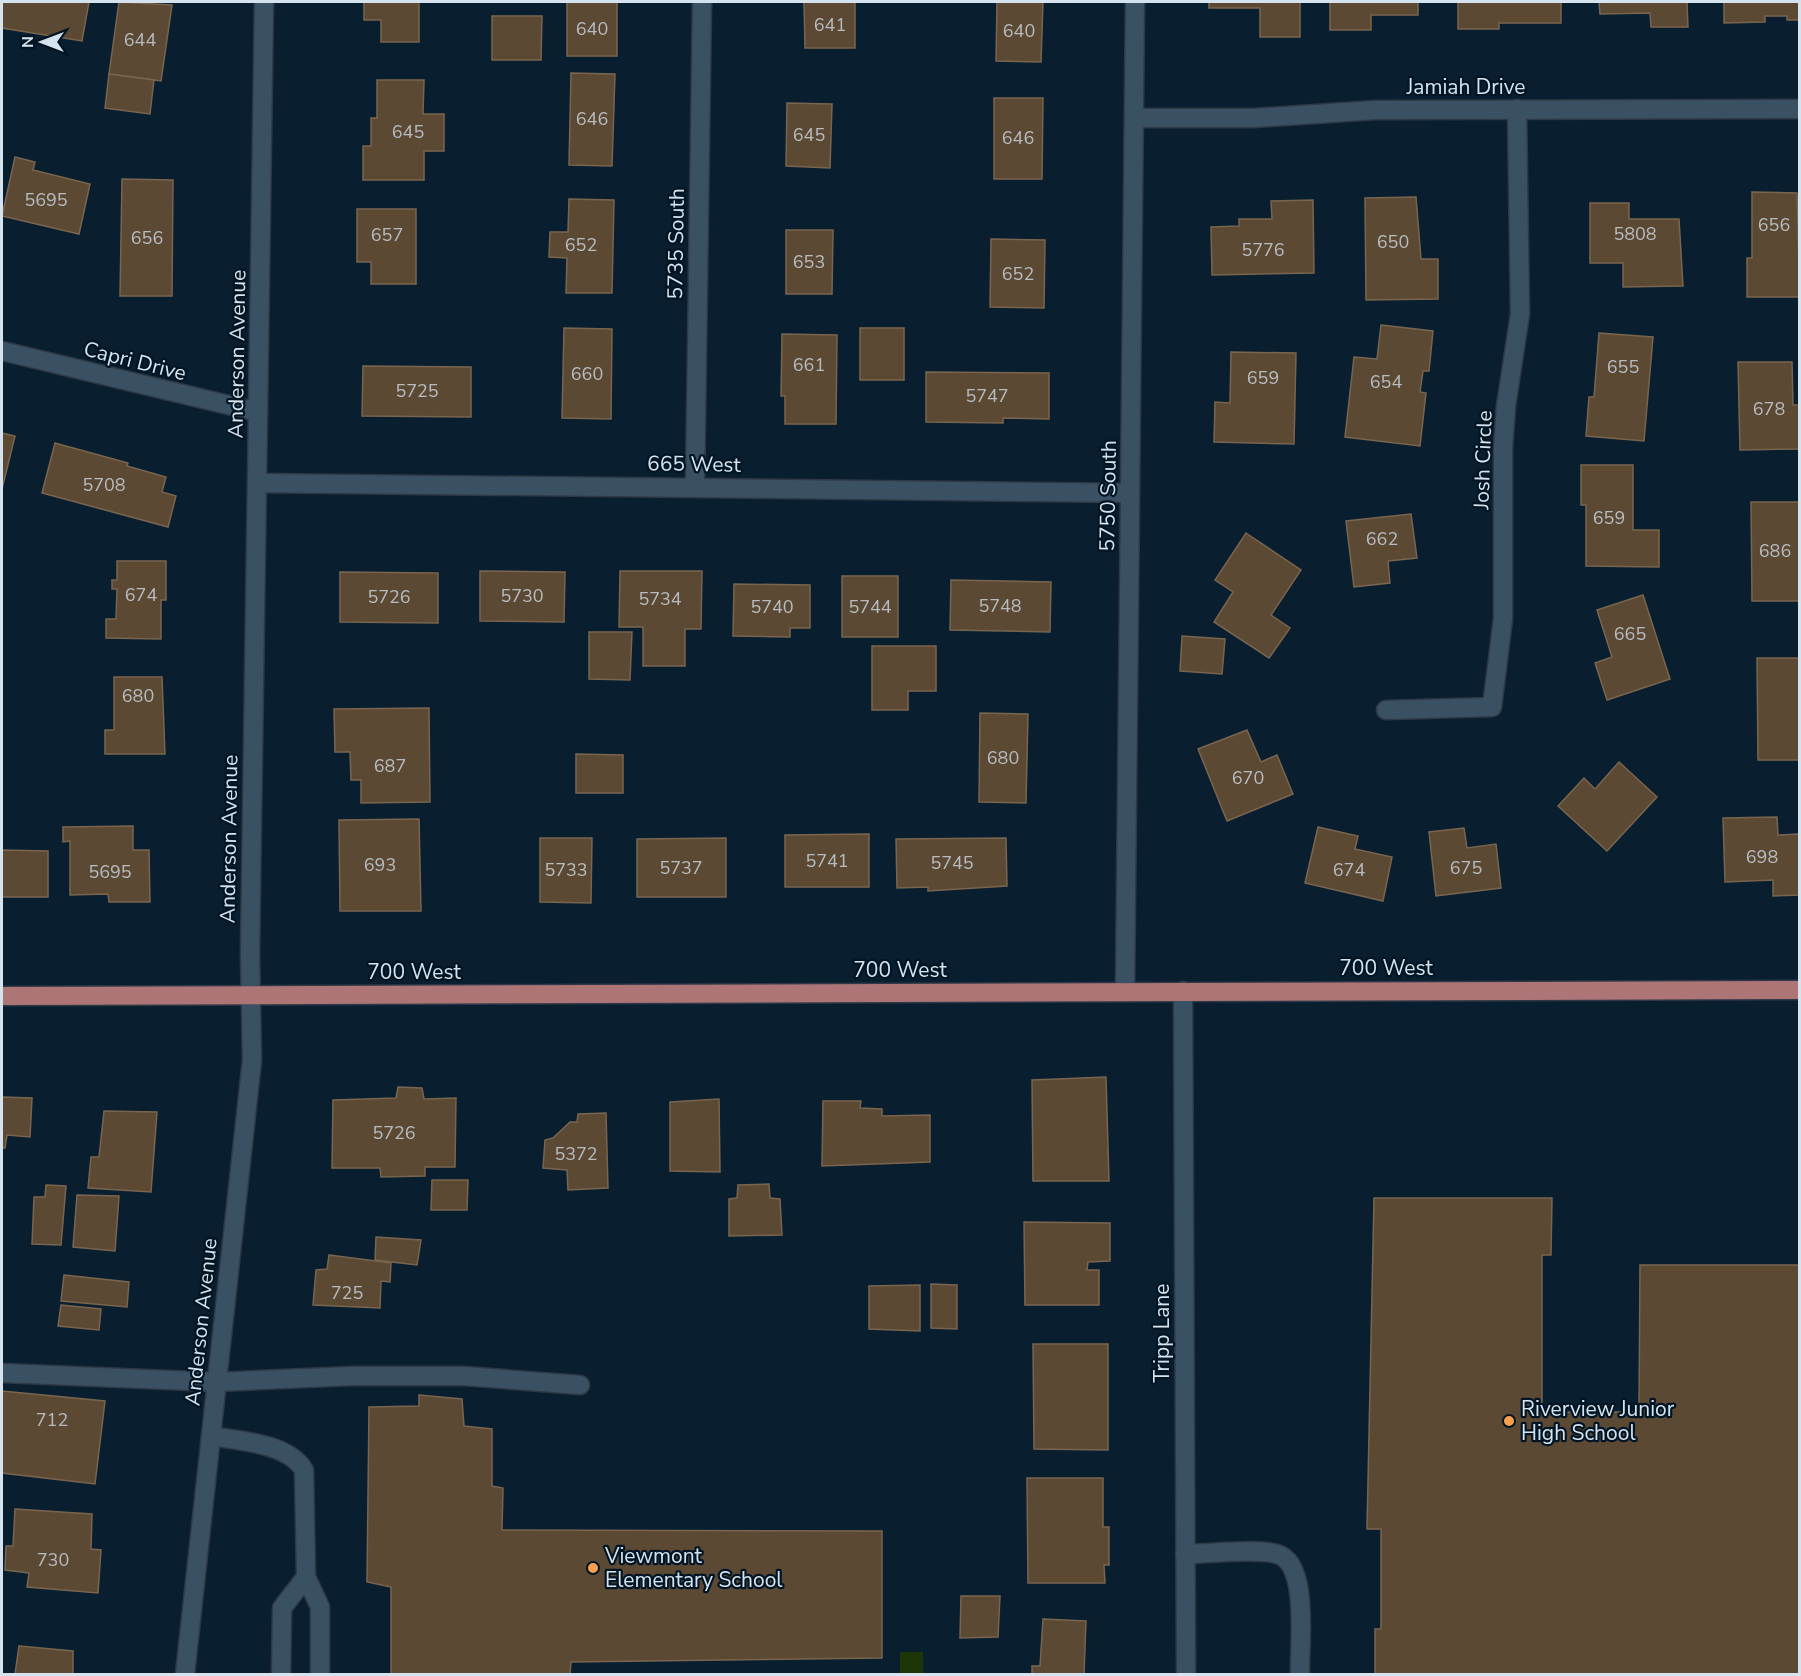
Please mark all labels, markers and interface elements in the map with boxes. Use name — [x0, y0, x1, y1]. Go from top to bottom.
north arrow — [12, 12, 72, 72]
house number: 641 — [814, 13, 846, 37]
house number: 640 — [576, 17, 608, 41]
house number: 640 — [1003, 19, 1035, 43]
house number: 644 — [124, 28, 156, 52]
text: N — [17, 36, 39, 48]
street label: Jamiah Drive — [1405, 73, 1526, 101]
house number: 646 — [576, 107, 608, 131]
house number: 645 — [392, 120, 424, 144]
house number: 645 — [793, 123, 825, 147]
house number: 646 — [1002, 126, 1034, 150]
house number: 5695 — [24, 188, 68, 212]
street label: 5735 South — [661, 188, 691, 300]
house number: 656 — [1758, 213, 1790, 237]
house number: 5808 — [1613, 222, 1657, 246]
house number: 657 — [371, 223, 403, 247]
house number: 656 — [131, 226, 163, 250]
house number: 650 — [1377, 230, 1409, 254]
house number: 652 — [565, 233, 597, 257]
house number: 5776 — [1241, 238, 1285, 262]
house number: 653 — [793, 250, 825, 274]
house number: 652 — [1002, 262, 1034, 286]
street label: Anderson Avenue — [222, 269, 252, 439]
street label: Capri Drive — [81, 335, 189, 387]
house number: 661 — [793, 353, 825, 377]
house number: 655 — [1607, 355, 1639, 379]
house number: 660 — [571, 362, 603, 386]
house number: 659 — [1247, 366, 1279, 390]
house number: 654 — [1370, 370, 1402, 394]
house number: 5725 — [395, 379, 439, 403]
house number: 5747 — [965, 384, 1009, 408]
house number: 678 — [1753, 397, 1785, 421]
street label: Josh Circle — [1467, 410, 1499, 511]
street label: 5750 South — [1093, 440, 1123, 552]
street label: 665 West — [647, 449, 742, 479]
house number: 5708 — [82, 473, 126, 497]
house number: 659 — [1593, 506, 1625, 530]
house number: 662 — [1366, 527, 1398, 551]
house number: 686 — [1759, 539, 1791, 563]
house number: 674 — [125, 583, 157, 607]
house number: 5730 — [500, 584, 544, 608]
house number: 5726 — [367, 585, 411, 609]
house number: 5734 — [638, 587, 682, 611]
house number: 5748 — [978, 594, 1022, 618]
house number: 5740 — [750, 595, 794, 619]
house number: 5744 — [848, 595, 892, 619]
house number: 665 — [1614, 622, 1646, 646]
house number: 680 — [122, 684, 154, 708]
house number: 680 — [987, 746, 1019, 770]
street label: Anderson Avenue — [214, 754, 244, 924]
house number: 687 — [374, 754, 406, 778]
house number: 670 — [1232, 766, 1264, 790]
house number: 698 — [1746, 845, 1778, 869]
house number: 5741 — [805, 849, 849, 873]
house number: 5745 — [930, 851, 974, 875]
house number: 693 — [364, 853, 396, 877]
house number: 5737 — [659, 856, 703, 880]
house number: 675 — [1450, 856, 1482, 880]
house number: 5733 — [544, 858, 588, 882]
house number: 674 — [1333, 858, 1365, 882]
house number: 5695 — [88, 860, 132, 884]
street label: 700 West — [1339, 954, 1433, 982]
street label: 700 West — [853, 956, 947, 984]
street label: 700 West — [367, 958, 461, 986]
house number: 5726 — [372, 1121, 416, 1145]
house number: 5372 — [554, 1142, 598, 1166]
street label: Anderson Avenue — [178, 1237, 224, 1407]
house number: 725 — [331, 1281, 363, 1305]
street label: Tripp Lane — [1148, 1284, 1176, 1382]
place label: Riverview Junior High School — [1521, 1395, 1675, 1447]
house number: 712 — [36, 1408, 68, 1432]
marker: Riverview Junior High School — [1502, 1414, 1516, 1428]
place label: Viewmont Elementary School — [604, 1542, 783, 1594]
house number: 730 — [37, 1548, 69, 1572]
marker: Viewmont Elementary School — [586, 1561, 600, 1575]

